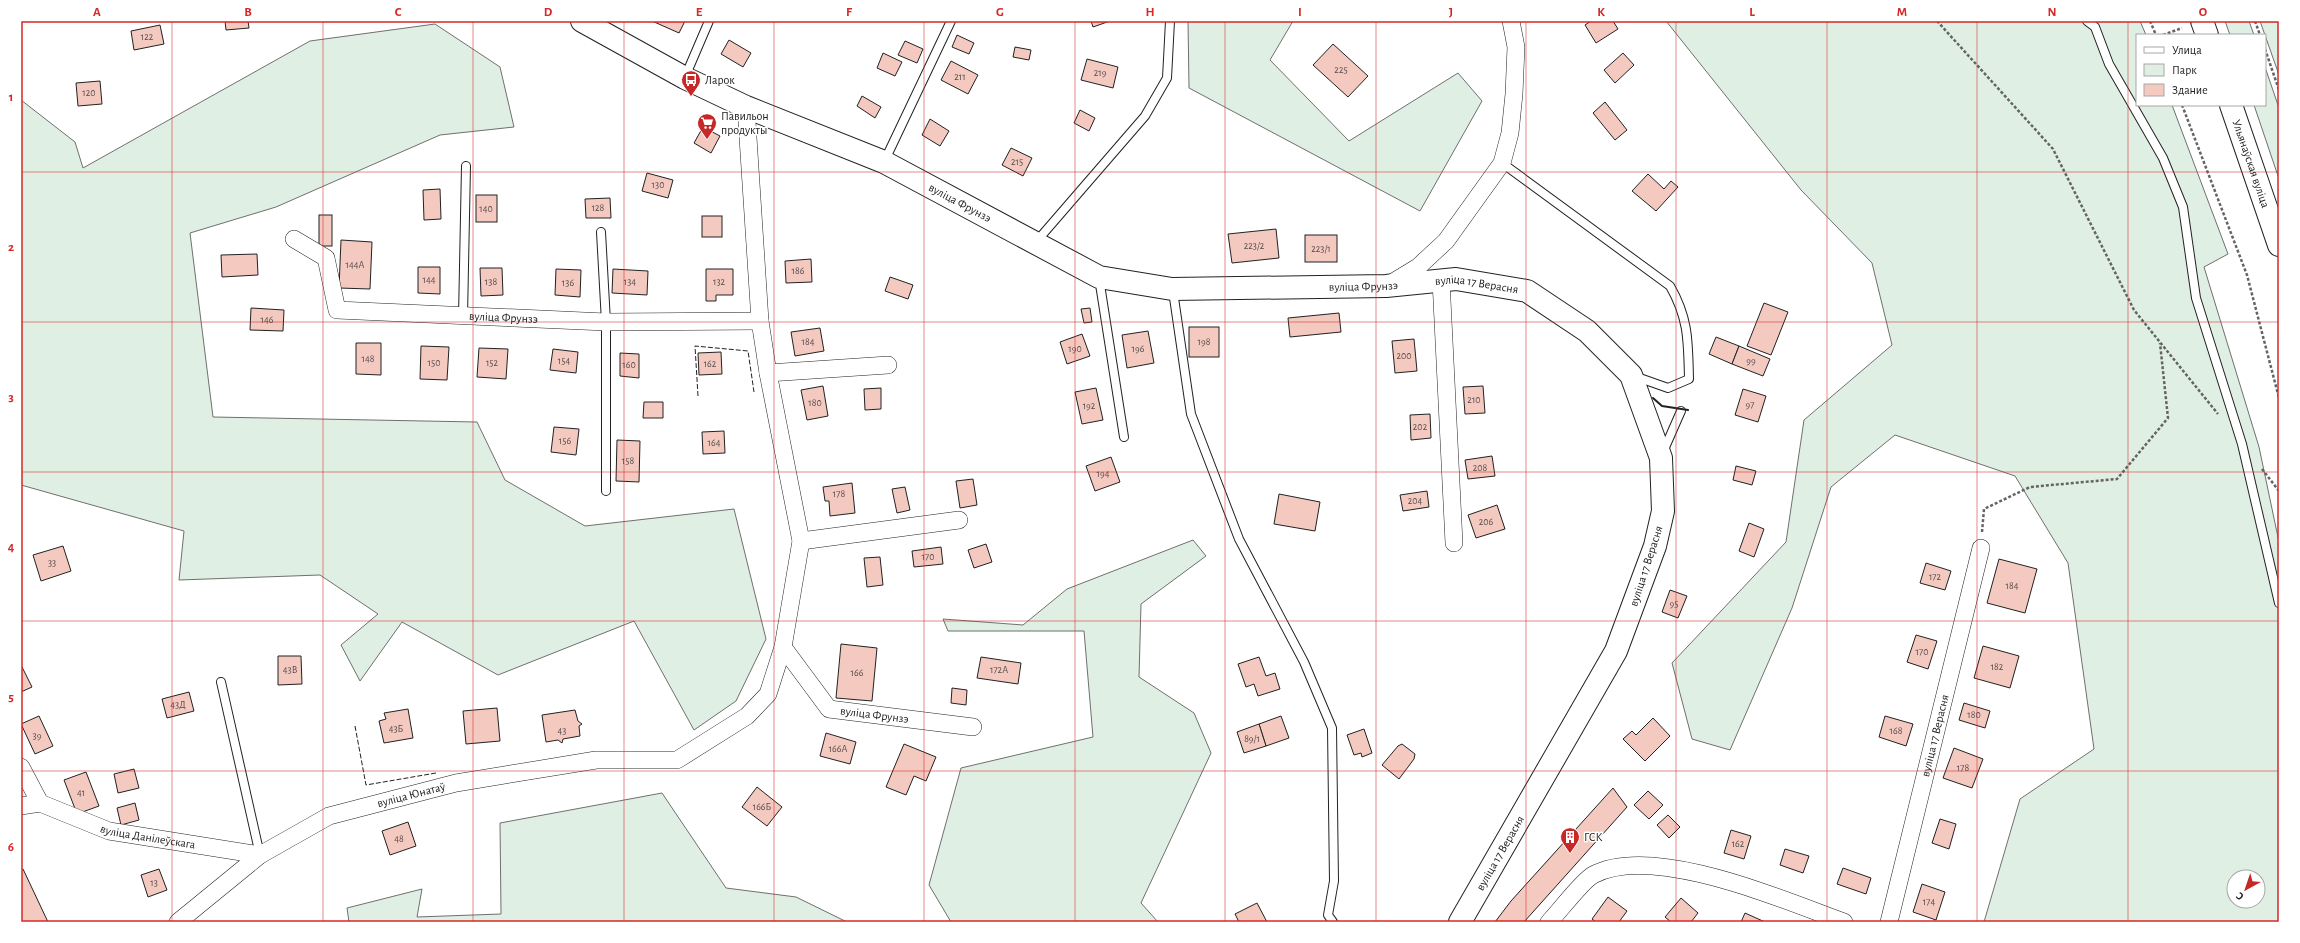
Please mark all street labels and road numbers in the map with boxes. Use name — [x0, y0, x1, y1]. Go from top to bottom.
street label: Ульянаўская вуліца — [2230, 118, 2272, 210]
street label: вуліца Фрунзэ — [927, 181, 993, 224]
street label: вуліца 17 Верасня — [1434, 273, 1519, 295]
street label: вуліца Фрунзэ — [1329, 279, 1398, 294]
street label: вуліца Фрунзэ — [469, 310, 538, 325]
street label: вуліца 17 Верасня — [1627, 524, 1666, 608]
street label: вуліца 17 Верасня — [1919, 693, 1951, 778]
street label: вуліца Фрунзэ — [839, 704, 909, 725]
street label: вуліца Юнатаў — [376, 780, 447, 809]
street label: вуліца 17 Верасня — [1474, 814, 1527, 893]
street label: вуліца Данілеўскага — [99, 822, 197, 851]

